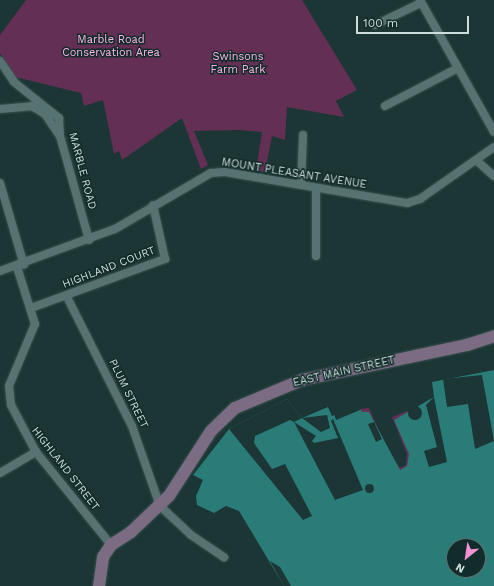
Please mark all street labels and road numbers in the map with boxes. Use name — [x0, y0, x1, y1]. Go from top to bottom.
street label: MARBLE ROAD — [65, 131, 99, 211]
street label: MOUNT PLEASANT AVENUE — [220, 156, 368, 192]
street label: HIGHLAND COURT — [61, 244, 157, 292]
street label: EAST MAIN STREET — [292, 354, 396, 390]
street label: PLUM STREET — [106, 357, 150, 431]
street label: HIGHLAND STREET — [28, 425, 102, 513]

